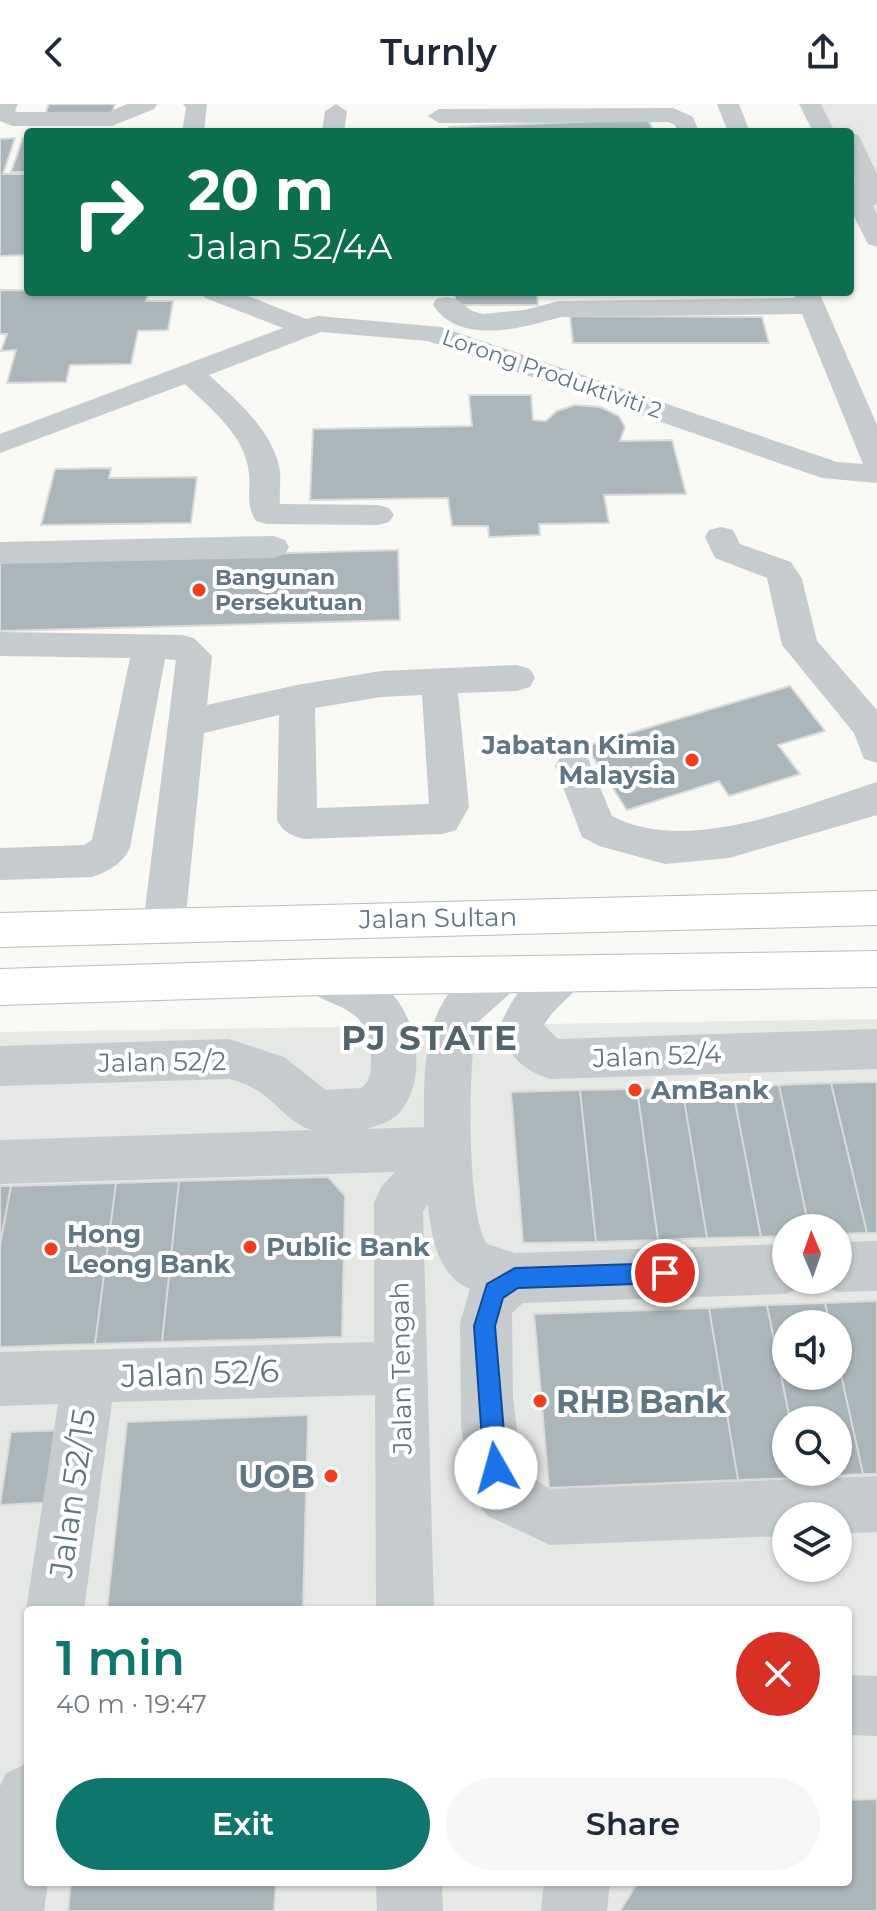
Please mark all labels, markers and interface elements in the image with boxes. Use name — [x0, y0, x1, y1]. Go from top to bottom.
icon: back — [32, 30, 76, 74]
text: Turnly — [380, 30, 497, 74]
icon: share — [801, 30, 845, 74]
text: 20 m — [188, 156, 334, 224]
icon: right — [56, 160, 160, 264]
text: Jalan 52/4A — [188, 224, 392, 268]
street label: Lorong Produktiviti 2 — [439, 324, 665, 424]
place label: Bangunan Persekutuan — [215, 564, 362, 616]
marker: Bangunan Persekutuan — [190, 581, 208, 599]
place label: Jabatan Kimia Malaysia — [481, 729, 676, 791]
marker: Jabatan Kimia Malaysia — [683, 751, 701, 769]
street label: Jalan Sultan — [358, 901, 517, 935]
district label: PJ STATE — [341, 1017, 519, 1059]
street label: Jalan 52/4 — [591, 1038, 722, 1074]
street label: Jalan 52/2 — [97, 1045, 226, 1079]
place label: AmBank — [650, 1074, 770, 1106]
marker: AmBank — [626, 1081, 644, 1099]
north arrow — [772, 1214, 852, 1294]
map controls — [772, 1214, 852, 1582]
place label: Hong Leong Bank — [67, 1218, 232, 1280]
place label: Public Bank — [266, 1231, 431, 1263]
marker: Public Bank — [241, 1238, 259, 1256]
pin — [631, 1239, 699, 1307]
marker: Hong Leong Bank — [42, 1240, 60, 1258]
icon: arrive — [643, 1251, 687, 1295]
street label: Jalan Tengah — [383, 1281, 419, 1456]
button: sound — [772, 1310, 852, 1390]
street label: Jalan 52/6 — [119, 1351, 280, 1395]
place label: RHB Bank — [556, 1382, 727, 1421]
marker: RHB Bank — [531, 1392, 549, 1410]
street label: Jalan 52/15 — [41, 1406, 103, 1581]
button: search — [772, 1406, 852, 1486]
position arrow — [454, 1426, 538, 1510]
place label: UOB — [238, 1457, 315, 1496]
marker: UOB — [322, 1467, 340, 1485]
button: layers — [772, 1502, 852, 1582]
text: 1 min — [56, 1629, 185, 1687]
button: close — [736, 1632, 820, 1716]
text: 40 m · 19:47 — [56, 1688, 207, 1720]
button: Exit — [56, 1778, 430, 1870]
button: Share — [446, 1778, 820, 1870]

